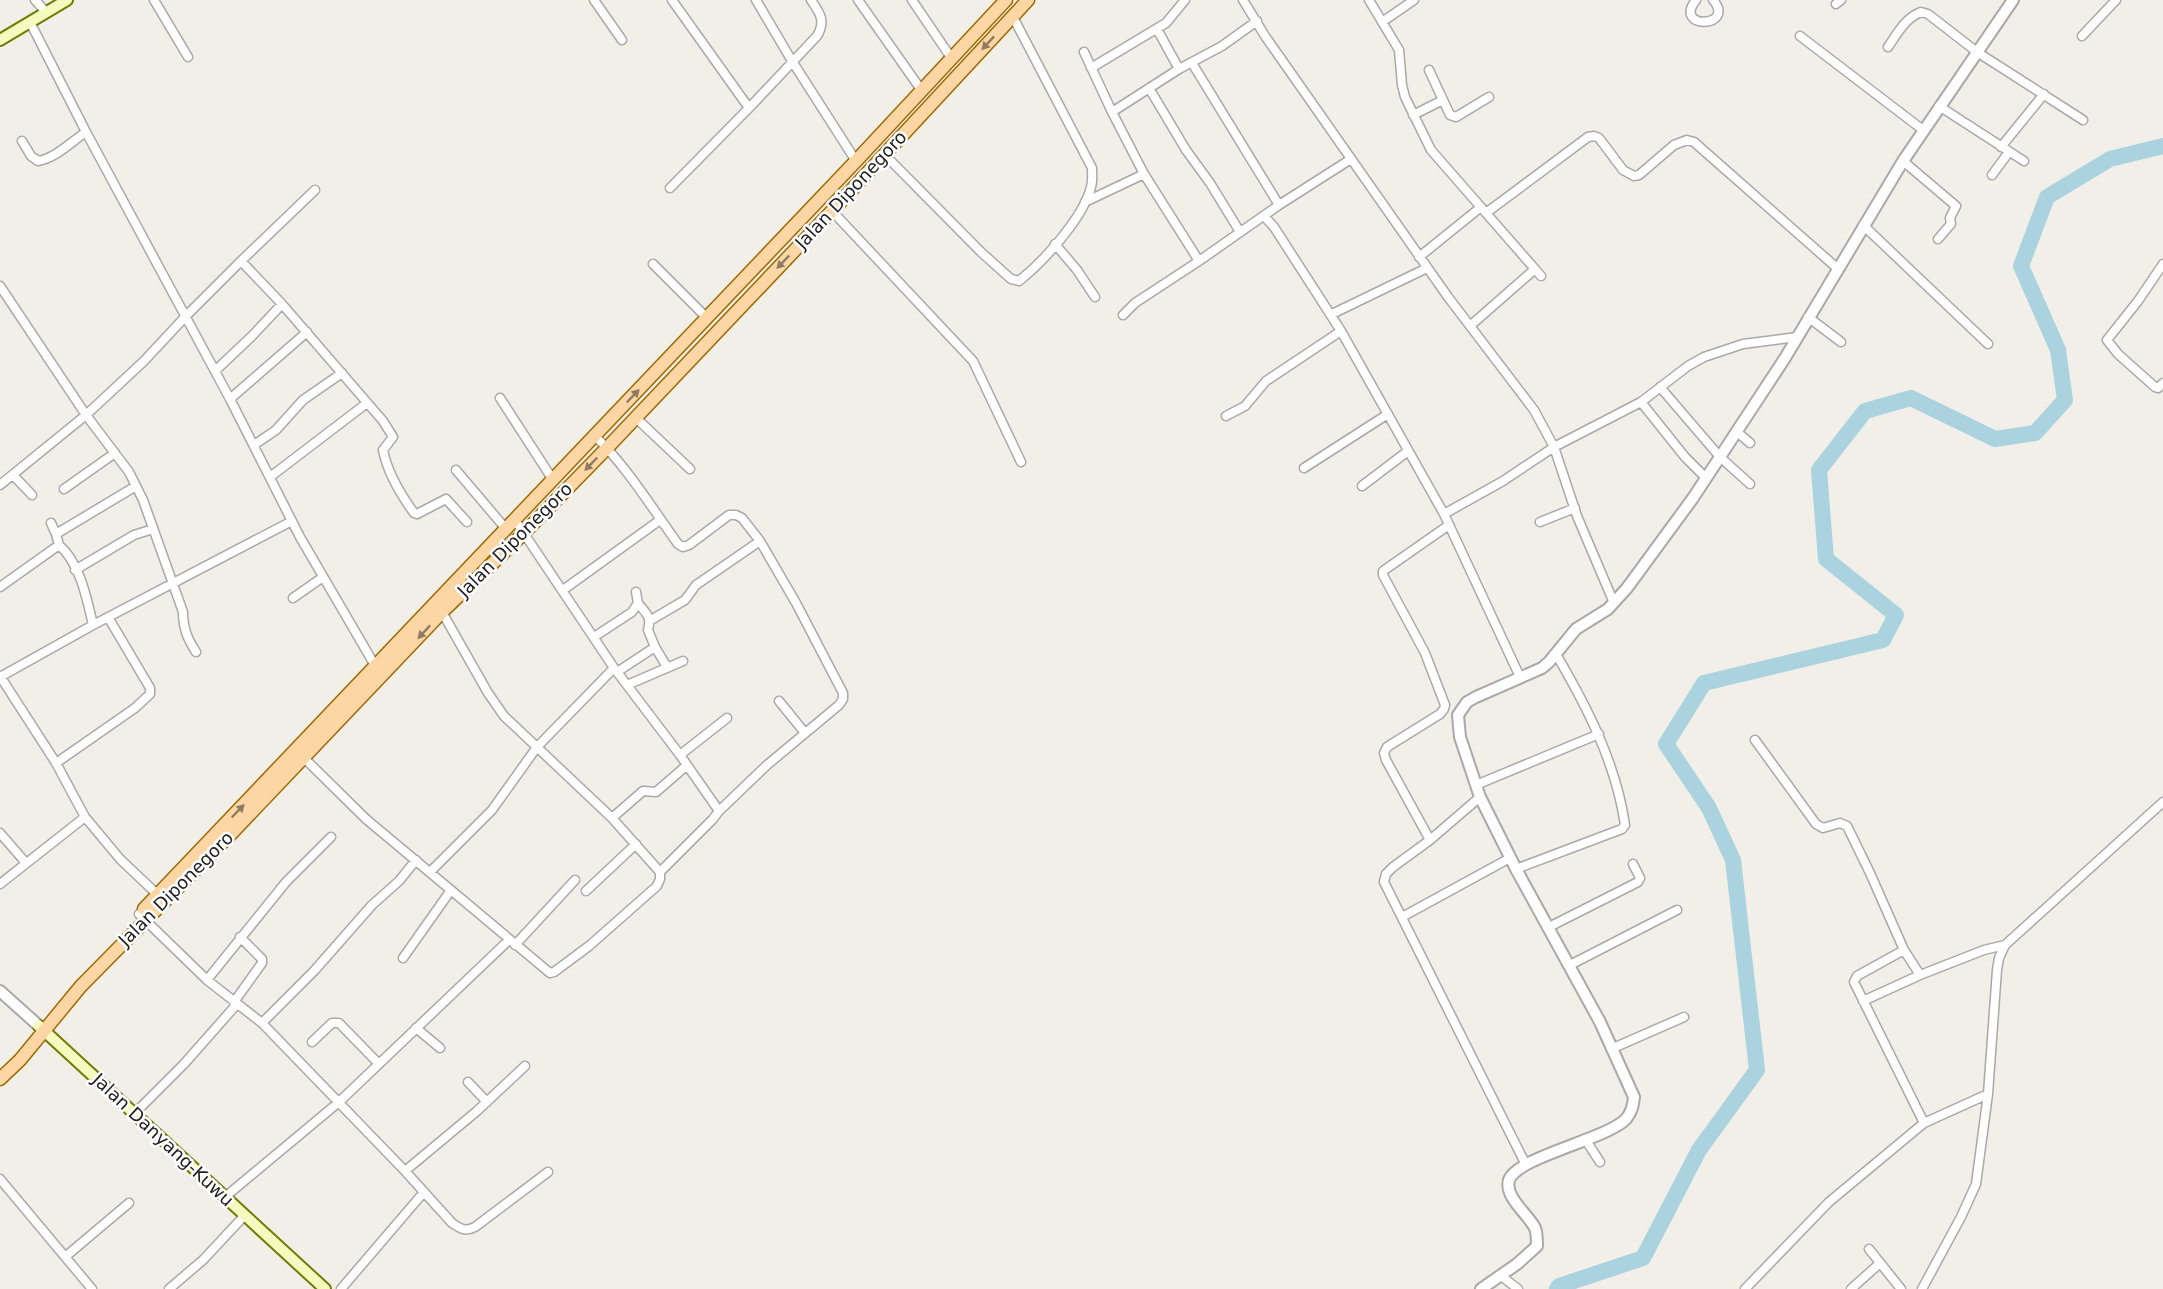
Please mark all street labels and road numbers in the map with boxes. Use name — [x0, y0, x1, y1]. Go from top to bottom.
street label: Jalan Diponegoro — [790, 126, 911, 254]
street label: Jalan Diponegoro — [452, 478, 576, 602]
street label: Jalan Diponegoro — [113, 827, 237, 951]
street label: Jalan Danyang-Kuwu — [88, 1068, 238, 1210]

